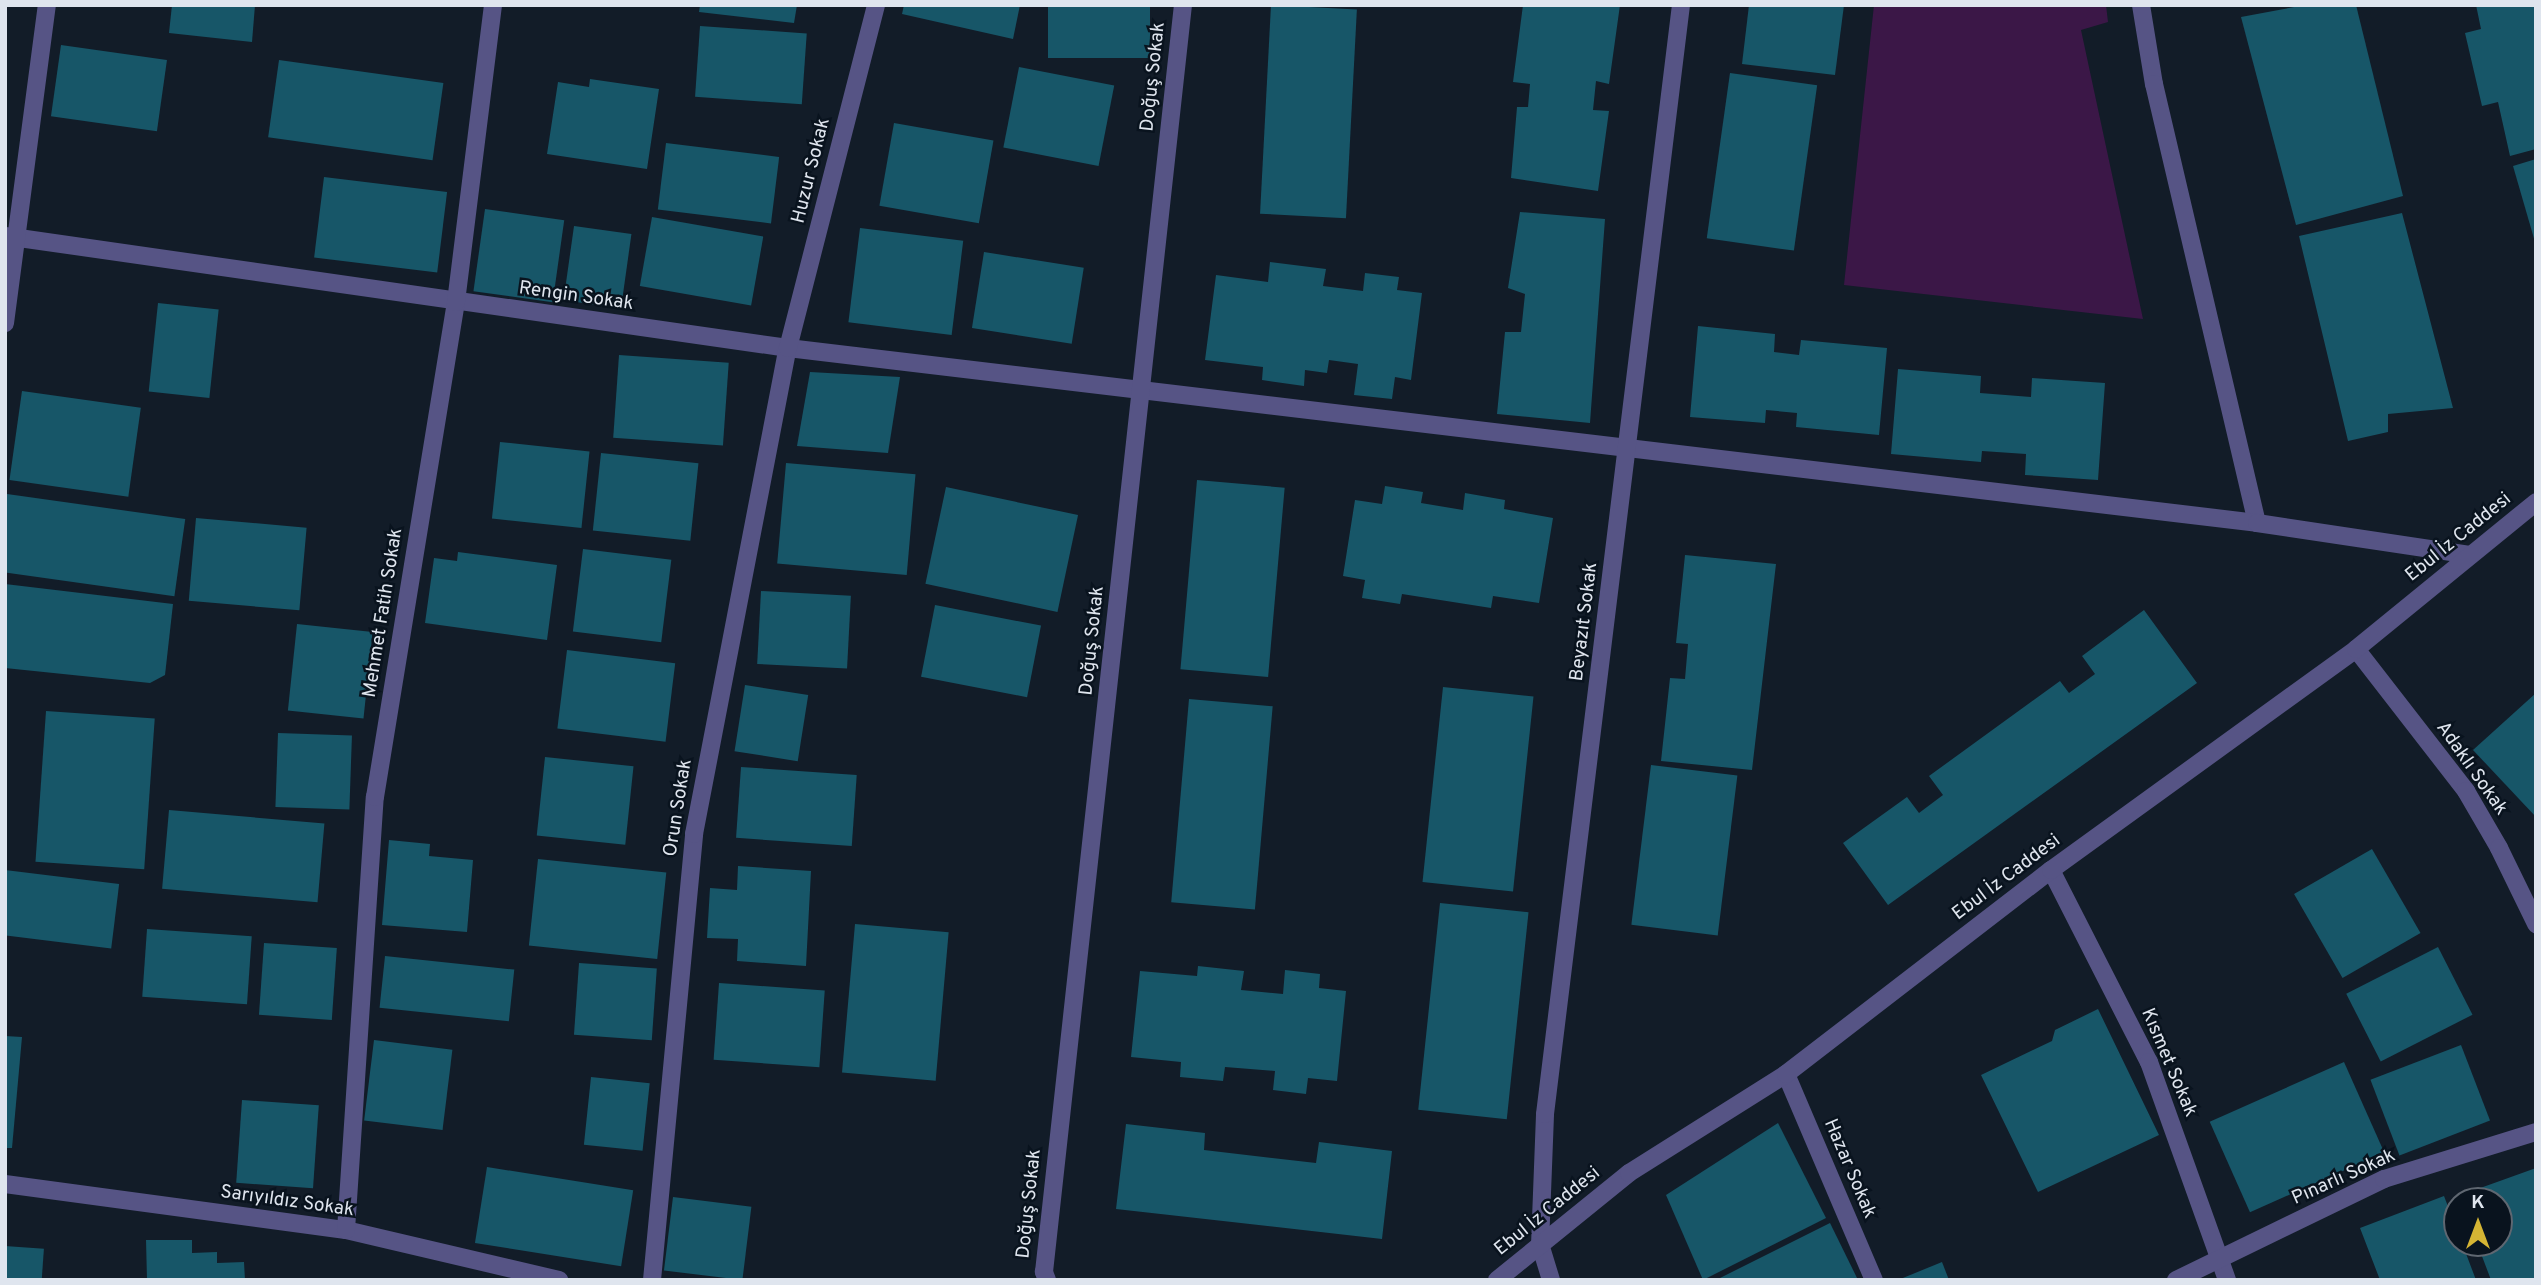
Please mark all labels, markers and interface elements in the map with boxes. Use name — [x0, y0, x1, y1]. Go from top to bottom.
street label: Doğuş Sokak — [1137, 21, 1171, 133]
street label: Huzur Sokak — [788, 116, 836, 226]
street label: Rengin Sokak — [517, 278, 635, 316]
street label: Ebul İz Caddesi — [2402, 488, 2516, 588]
street label: Mehmet Fatih Sokak — [359, 527, 409, 699]
street label: Beyazıt Sokak — [1566, 561, 1604, 683]
street label: Doğuş Sokak — [1076, 585, 1110, 697]
street label: Adaklı Sokak — [2430, 718, 2512, 820]
street label: Orun Sokak — [660, 758, 698, 858]
street label: Ebul İz Caddesi — [1948, 830, 2066, 926]
street label: Kısmet Sokak — [2135, 1005, 2201, 1121]
street label: Hazar Sokak — [1818, 1116, 1880, 1222]
street label: Pınarlı Sokak — [2289, 1145, 2399, 1211]
street label: Doğuş Sokak — [1013, 1148, 1047, 1260]
street label: Ebul İz Caddesi — [1491, 1162, 1605, 1262]
street label: Sarıyıldız Sokak — [219, 1181, 355, 1223]
north arrow — [2443, 1187, 2513, 1257]
text: K — [2471, 1191, 2485, 1215]

